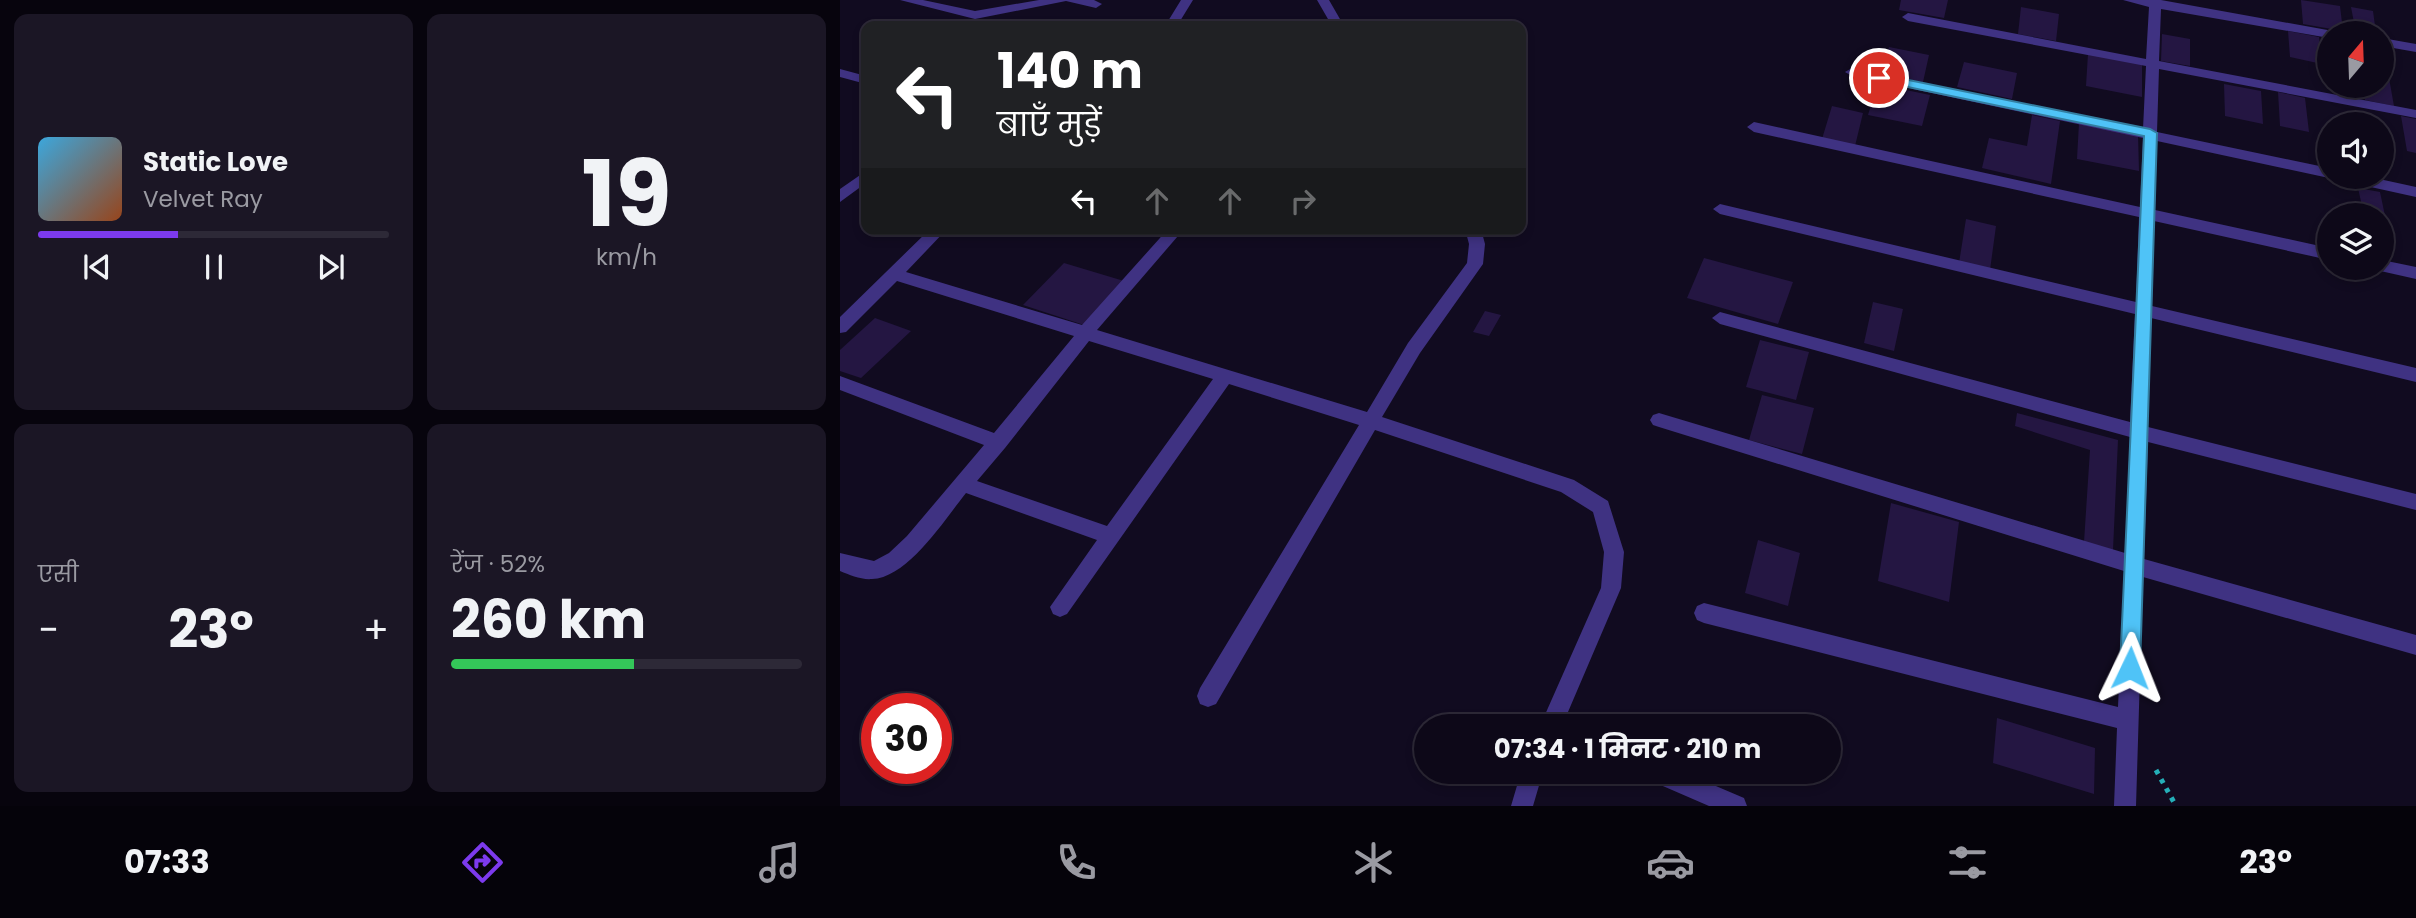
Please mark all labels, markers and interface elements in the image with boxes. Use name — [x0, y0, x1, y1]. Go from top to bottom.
north arrow — [2317, 21, 2394, 98]
map controls — [2317, 21, 2394, 280]
text: 140 m — [997, 37, 1143, 105]
pin — [1849, 48, 1909, 108]
icon: left — [882, 49, 973, 140]
icon: arrive — [1860, 59, 1898, 97]
text: बाएँ मुड़ें — [997, 102, 1101, 147]
button: sound — [2317, 112, 2394, 189]
text: 19 — [581, 130, 672, 258]
text: Static Love — [143, 144, 288, 180]
icon: left — [1065, 182, 1103, 220]
icon: ahead — [1138, 182, 1176, 220]
icon: ahead — [1211, 182, 1249, 220]
icon: right — [1284, 182, 1322, 220]
text: Velvet Ray — [143, 183, 263, 215]
button: layers — [2317, 203, 2394, 280]
text: km/h — [596, 241, 657, 273]
icon: previous — [78, 248, 116, 286]
icon: pause — [195, 248, 233, 286]
icon: next — [312, 248, 350, 286]
text: रेंज · 52% — [451, 548, 545, 580]
text: एसी — [38, 558, 79, 590]
text: 260 km — [451, 583, 646, 656]
text: 23° — [168, 593, 254, 666]
text: − — [38, 603, 59, 656]
text: + — [363, 603, 389, 656]
position arrow — [2093, 631, 2167, 705]
speed limit sign: 30 — [861, 693, 952, 784]
text: 07:34 · 1 मिनट · 210 m — [1494, 731, 1761, 767]
icon: directions — [458, 838, 507, 887]
icon: music — [755, 838, 804, 887]
icon: phone — [1052, 838, 1101, 887]
icon: climate — [1349, 838, 1398, 887]
icon: car — [1646, 838, 1695, 887]
icon: filters — [1943, 838, 1992, 887]
text: 07:33 — [124, 839, 210, 884]
text: 23° — [2240, 839, 2292, 884]

